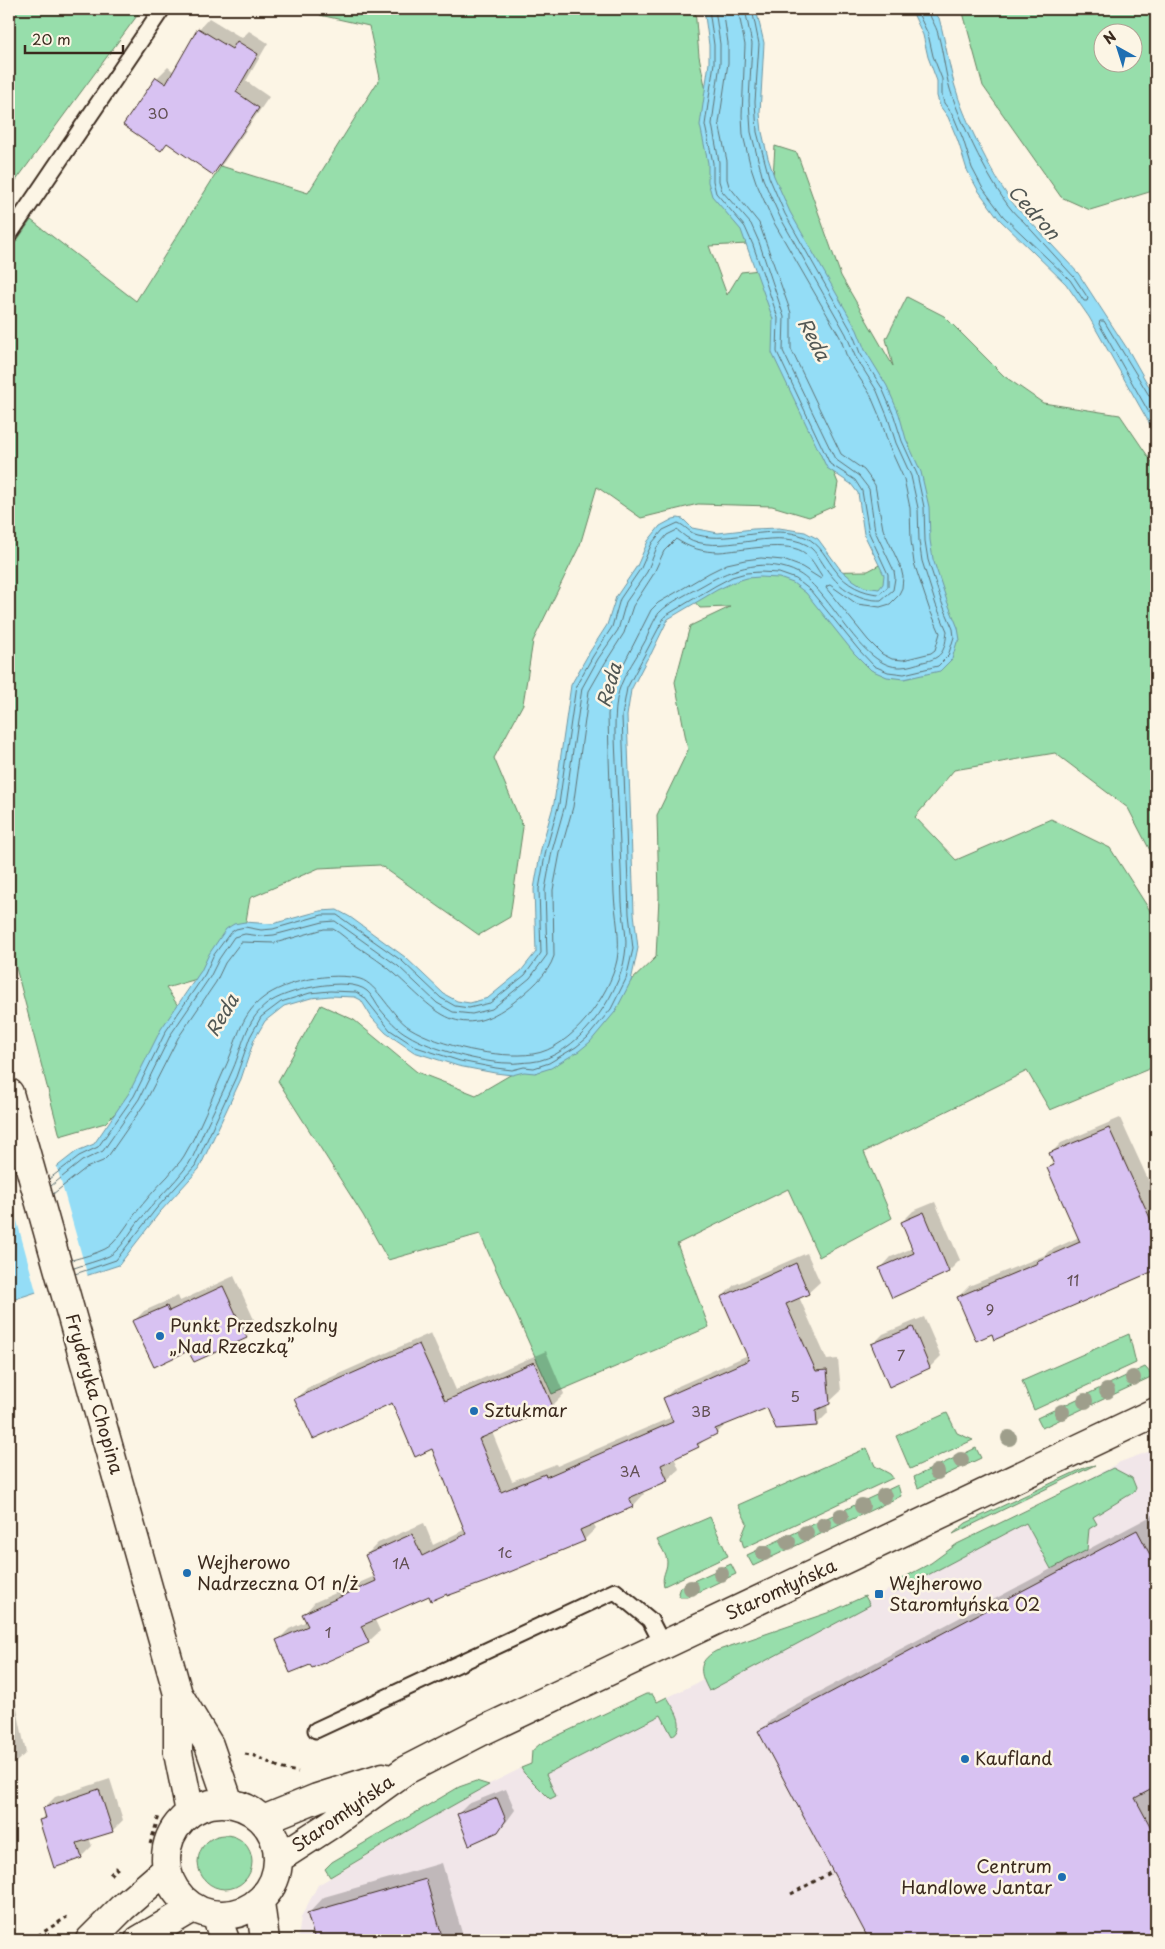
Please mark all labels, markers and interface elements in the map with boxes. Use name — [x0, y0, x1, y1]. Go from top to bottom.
scale bar — [25, 22, 122, 54]
north arrow — [1092, 22, 1142, 72]
text: N — [1099, 26, 1120, 49]
text: 20 m — [32, 27, 71, 50]
house number: 30 — [148, 101, 168, 124]
water label: Cedron — [1002, 177, 1068, 246]
water label: Reda — [792, 312, 838, 366]
water label: Reda — [588, 658, 628, 710]
water label: Reda — [198, 987, 245, 1041]
house number: 11 — [1067, 1268, 1079, 1291]
house number: 9 — [986, 1297, 994, 1320]
street label: Fryderyka Chopina — [60, 1310, 131, 1478]
place label: Punkt Przedszkolny „Nad Rzeczką” — [170, 1311, 338, 1359]
marker: Punkt Przedszkolny „Nad Rzeczką” — [154, 1330, 166, 1342]
house number: 7 — [897, 1343, 906, 1366]
house number: 5 — [790, 1384, 800, 1407]
place label: Sztukmar — [484, 1396, 568, 1423]
house number: 3B — [691, 1399, 711, 1422]
marker: Sztukmar — [468, 1405, 480, 1417]
house number: 3A — [620, 1459, 641, 1482]
house number: 1c — [498, 1540, 512, 1563]
place label: Wejherowo Nadrzeczna 01 n/ż — [197, 1548, 359, 1596]
house number: 1A — [392, 1551, 410, 1574]
street label: Staromłyńska — [720, 1551, 841, 1626]
marker: Wejherowo Nadrzeczna 01 n/ż — [181, 1567, 193, 1579]
place label: Wejherowo Staromłyńska 02 — [889, 1569, 1040, 1617]
marker: Wejherowo Staromłyńska 02 — [873, 1588, 885, 1600]
house number: 1 — [325, 1620, 331, 1643]
place label: Kaufland — [975, 1744, 1052, 1771]
marker: Kaufland — [959, 1753, 971, 1765]
street label: Staromłyńska — [285, 1767, 400, 1858]
place label: Centrum Handlowe Jantar — [901, 1852, 1053, 1900]
marker: Centrum Handlowe Jantar — [1056, 1871, 1068, 1883]

